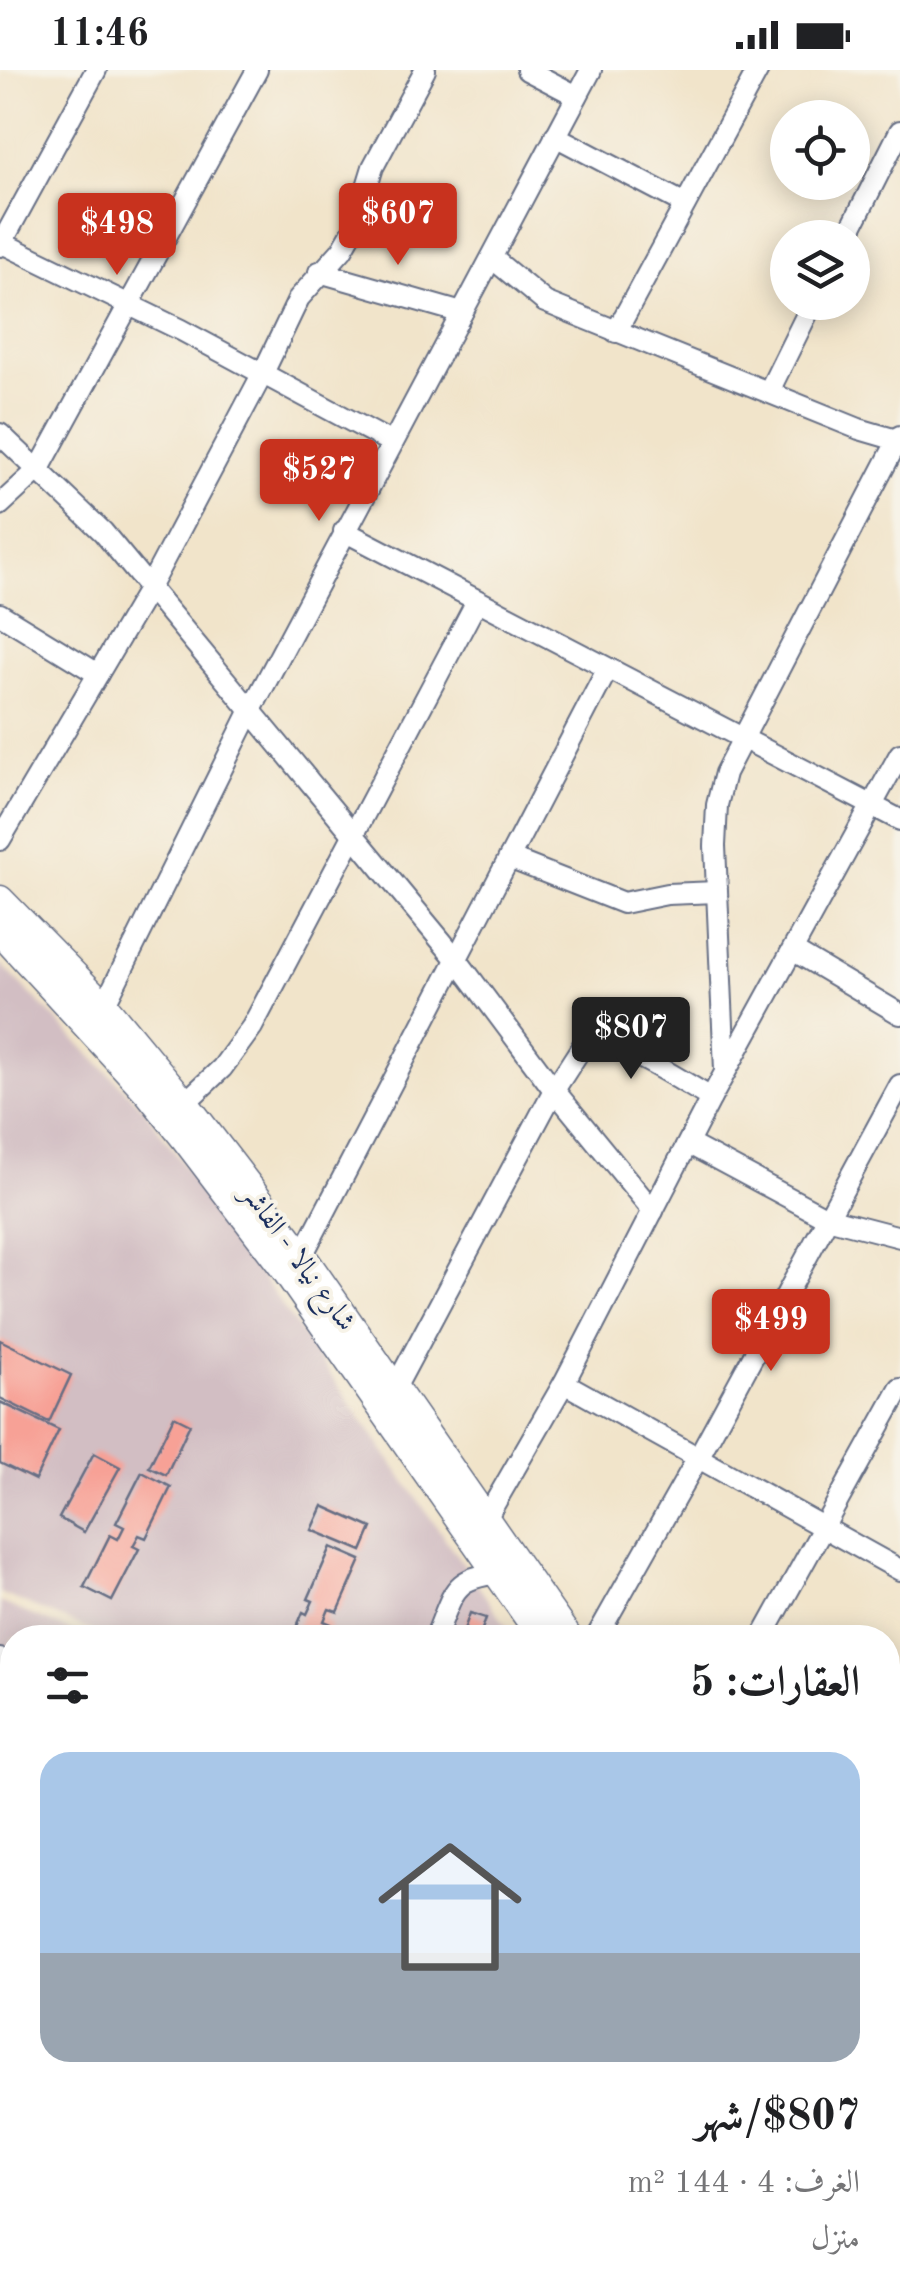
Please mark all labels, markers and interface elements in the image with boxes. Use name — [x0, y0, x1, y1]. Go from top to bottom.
text: 11:46 — [50, 16, 149, 54]
map controls — [770, 100, 870, 320]
button: locate — [770, 100, 870, 200]
pin: $607 — [339, 183, 457, 268]
pin: $498 — [58, 193, 176, 278]
text: $607 — [361, 199, 435, 231]
text: $498 — [80, 209, 154, 241]
button: layers — [770, 220, 870, 320]
pin: $527 — [260, 439, 378, 524]
text: $527 — [282, 455, 356, 487]
pin: $807 — [572, 997, 690, 1082]
text: $807 — [594, 1013, 668, 1045]
street label: شارع نيالا - الفاشر — [228, 1178, 360, 1341]
pin: $499 — [712, 1289, 830, 1374]
text: $499 — [734, 1305, 808, 1337]
icon: filters — [40, 1658, 95, 1713]
text: العقارات: 5 — [690, 1663, 860, 1705]
icon: home — [360, 1817, 540, 1997]
text: $807/شهر — [695, 2097, 860, 2139]
text: الغرف: 4 · 144 m² — [628, 2168, 860, 2200]
text: منزل — [811, 2224, 860, 2256]

